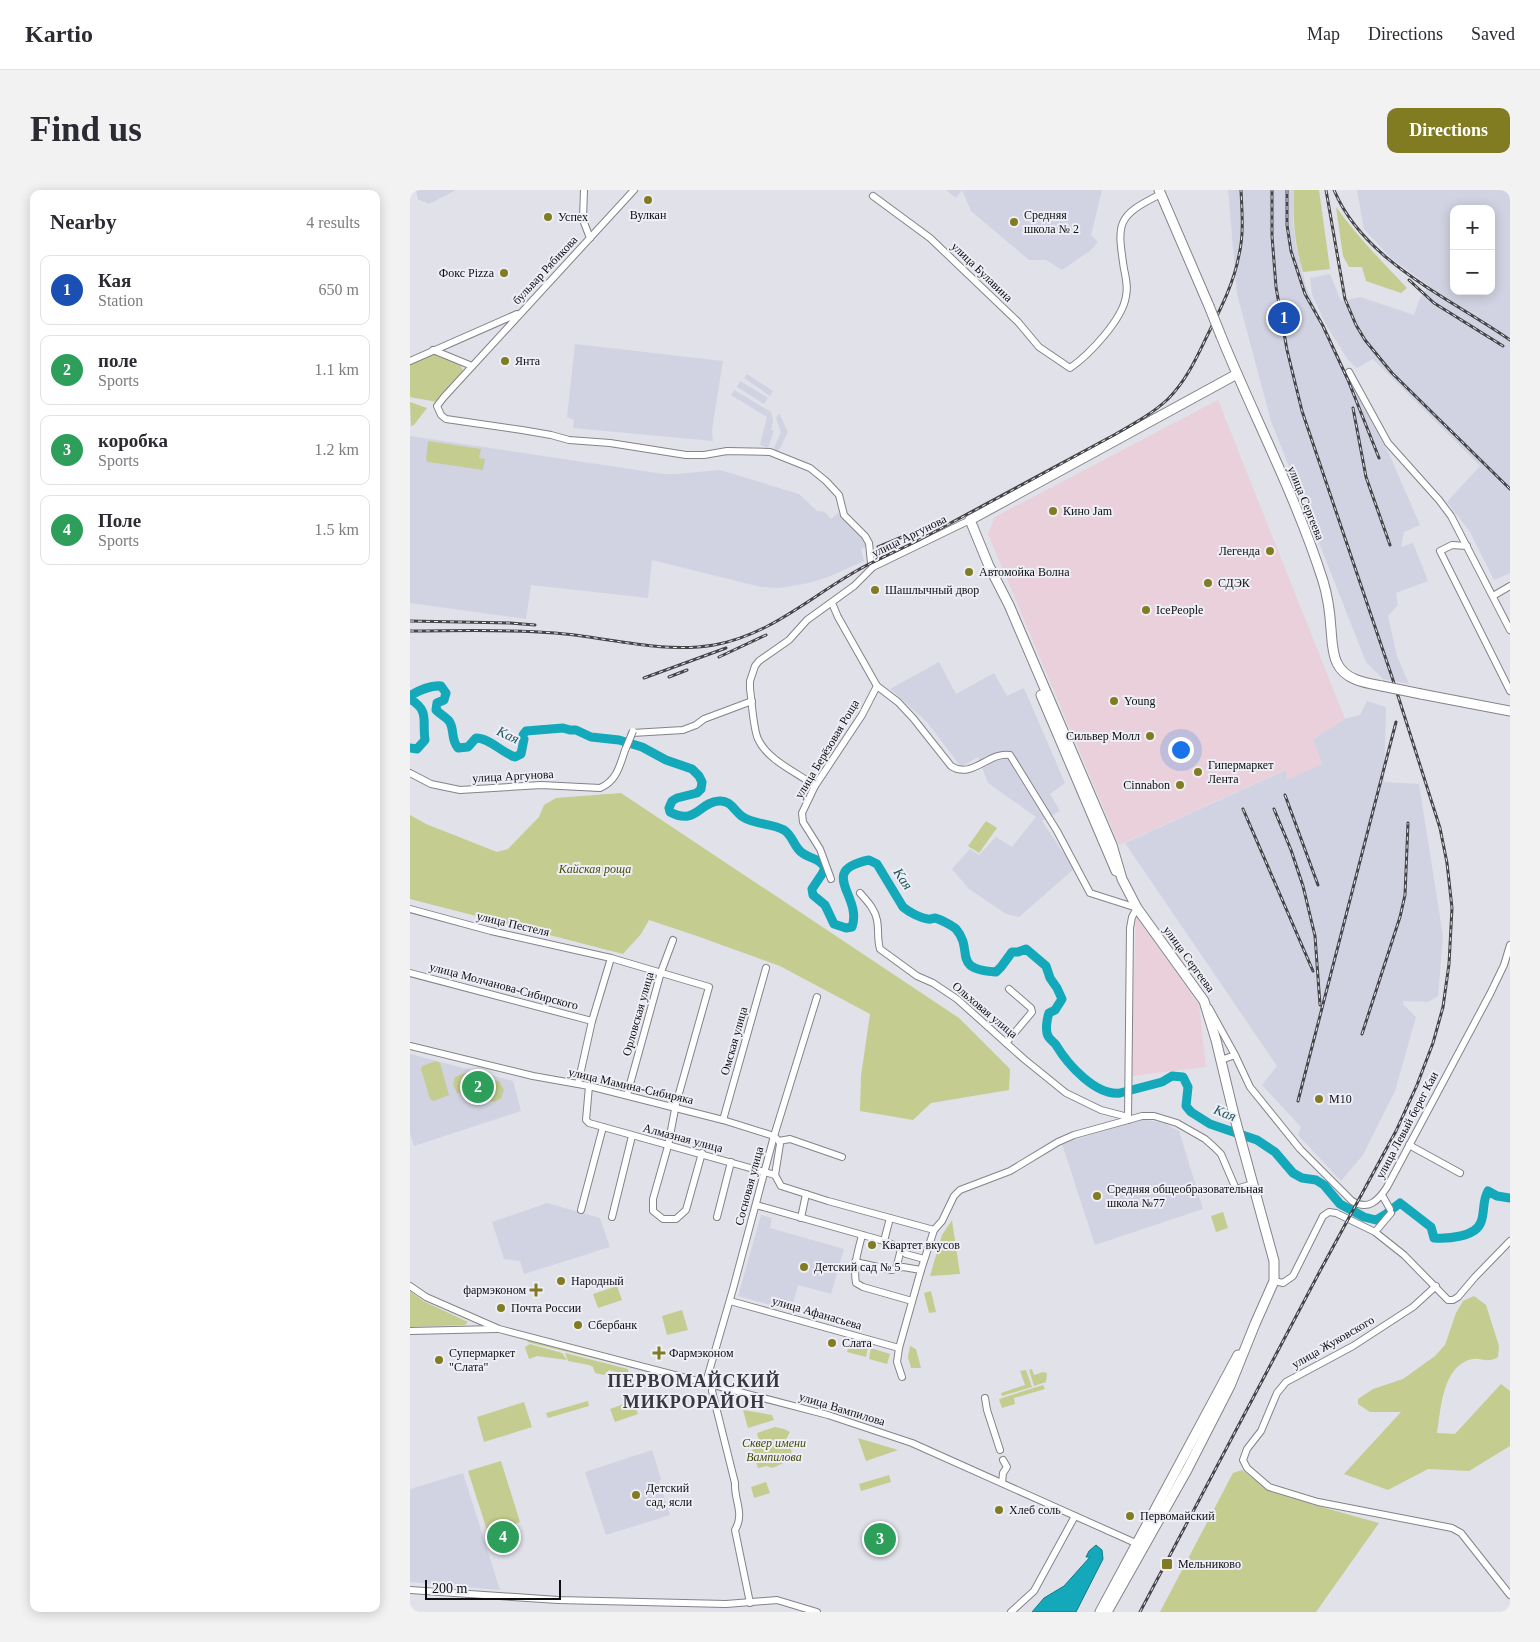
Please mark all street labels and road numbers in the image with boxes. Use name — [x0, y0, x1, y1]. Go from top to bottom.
street label: бульвар Рябикова — [510, 232, 581, 307]
street label: улица Булавина — [948, 239, 1016, 305]
street label: улица Сергеева — [1285, 464, 1327, 543]
street label: улица Аргунова — [869, 512, 949, 560]
street label: улица Берёзовая Роща — [792, 696, 862, 801]
street label: улица Аргунова — [472, 767, 555, 785]
street label: улица Пестеля — [475, 909, 551, 939]
street label: улица Сергеева — [1160, 923, 1218, 995]
street label: улица Молчанова-Сибирского — [428, 959, 580, 1013]
street label: Орловская улица — [619, 970, 657, 1058]
street label: Ольховая улица — [950, 979, 1021, 1042]
street label: Омская улица — [718, 1004, 751, 1077]
street label: улица Мамина-Сибиряка — [567, 1065, 696, 1107]
street label: улица Левый берег Каи — [1373, 1069, 1441, 1181]
street label: Алмазная улица — [642, 1121, 725, 1156]
street label: Сосновая улица — [732, 1144, 766, 1227]
street label: улица Афанасьева — [771, 1294, 864, 1333]
street label: улица Жуковского — [1289, 1313, 1377, 1371]
street label: улица Вампилова — [797, 1389, 887, 1429]

